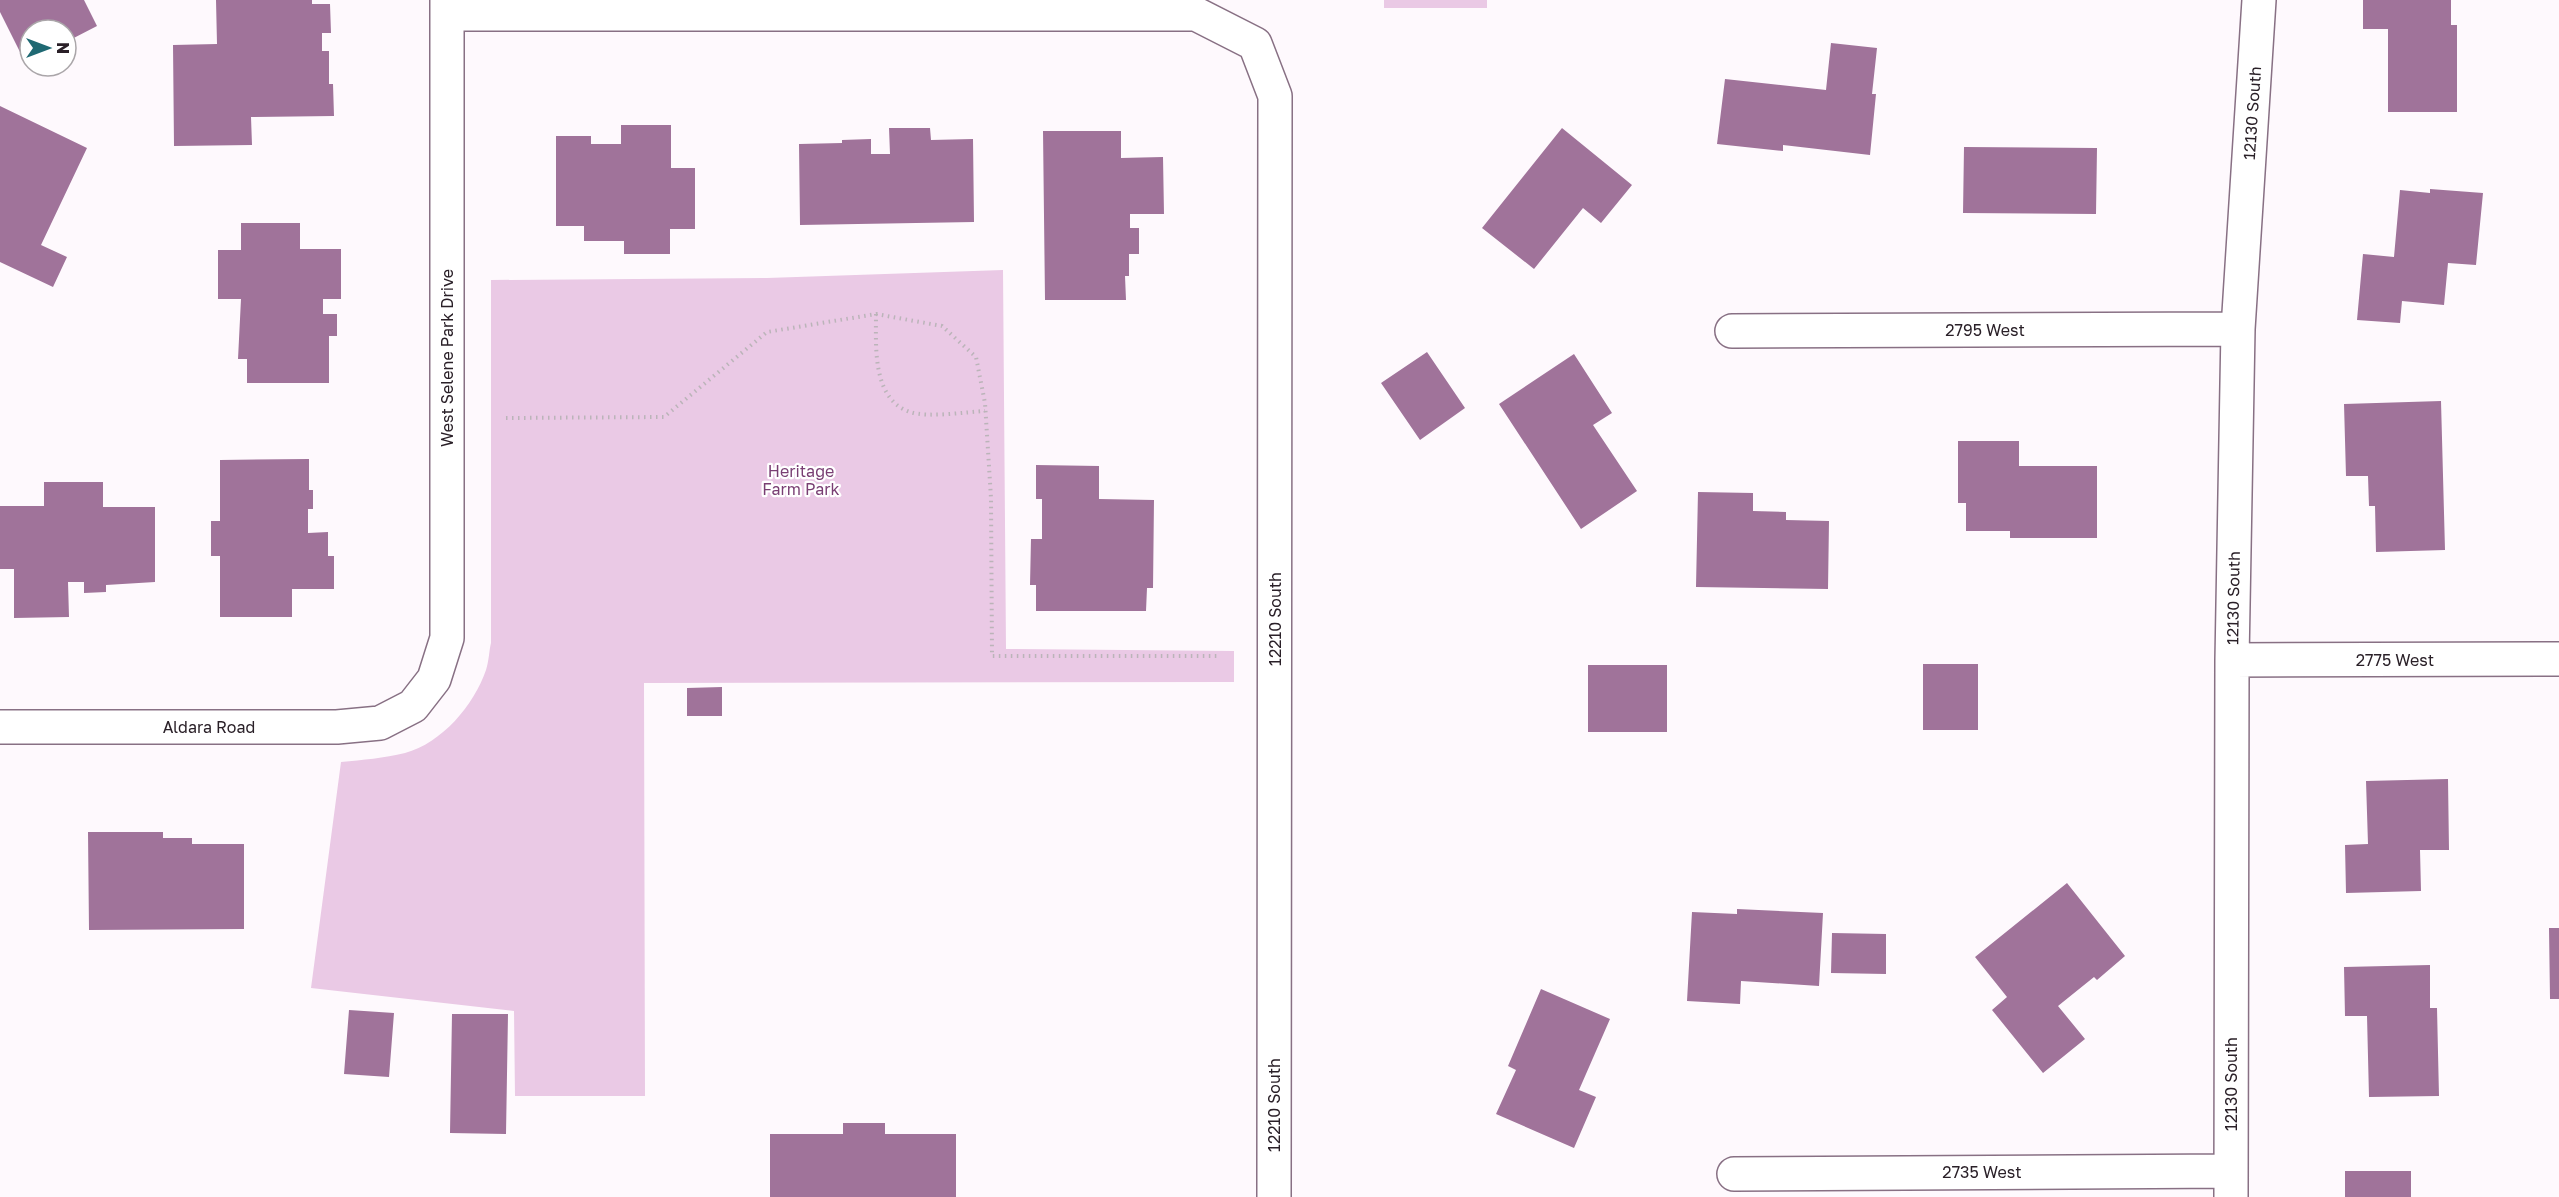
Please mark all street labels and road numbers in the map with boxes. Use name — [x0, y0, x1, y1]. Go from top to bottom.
street label: 12130 South — [2239, 65, 2265, 161]
street label: West Selene Park Drive — [437, 269, 457, 447]
street label: 2795 West — [1945, 320, 2025, 340]
street label: 12130 South — [2222, 551, 2244, 645]
street label: 12210 South — [1265, 572, 1285, 666]
street label: 2775 West — [2356, 650, 2434, 670]
street label: Aldara Road — [163, 717, 255, 737]
street label: 12130 South — [2221, 1037, 2241, 1131]
street label: 12210 South — [1264, 1058, 1284, 1152]
street label: 2735 West — [1942, 1162, 2022, 1182]

